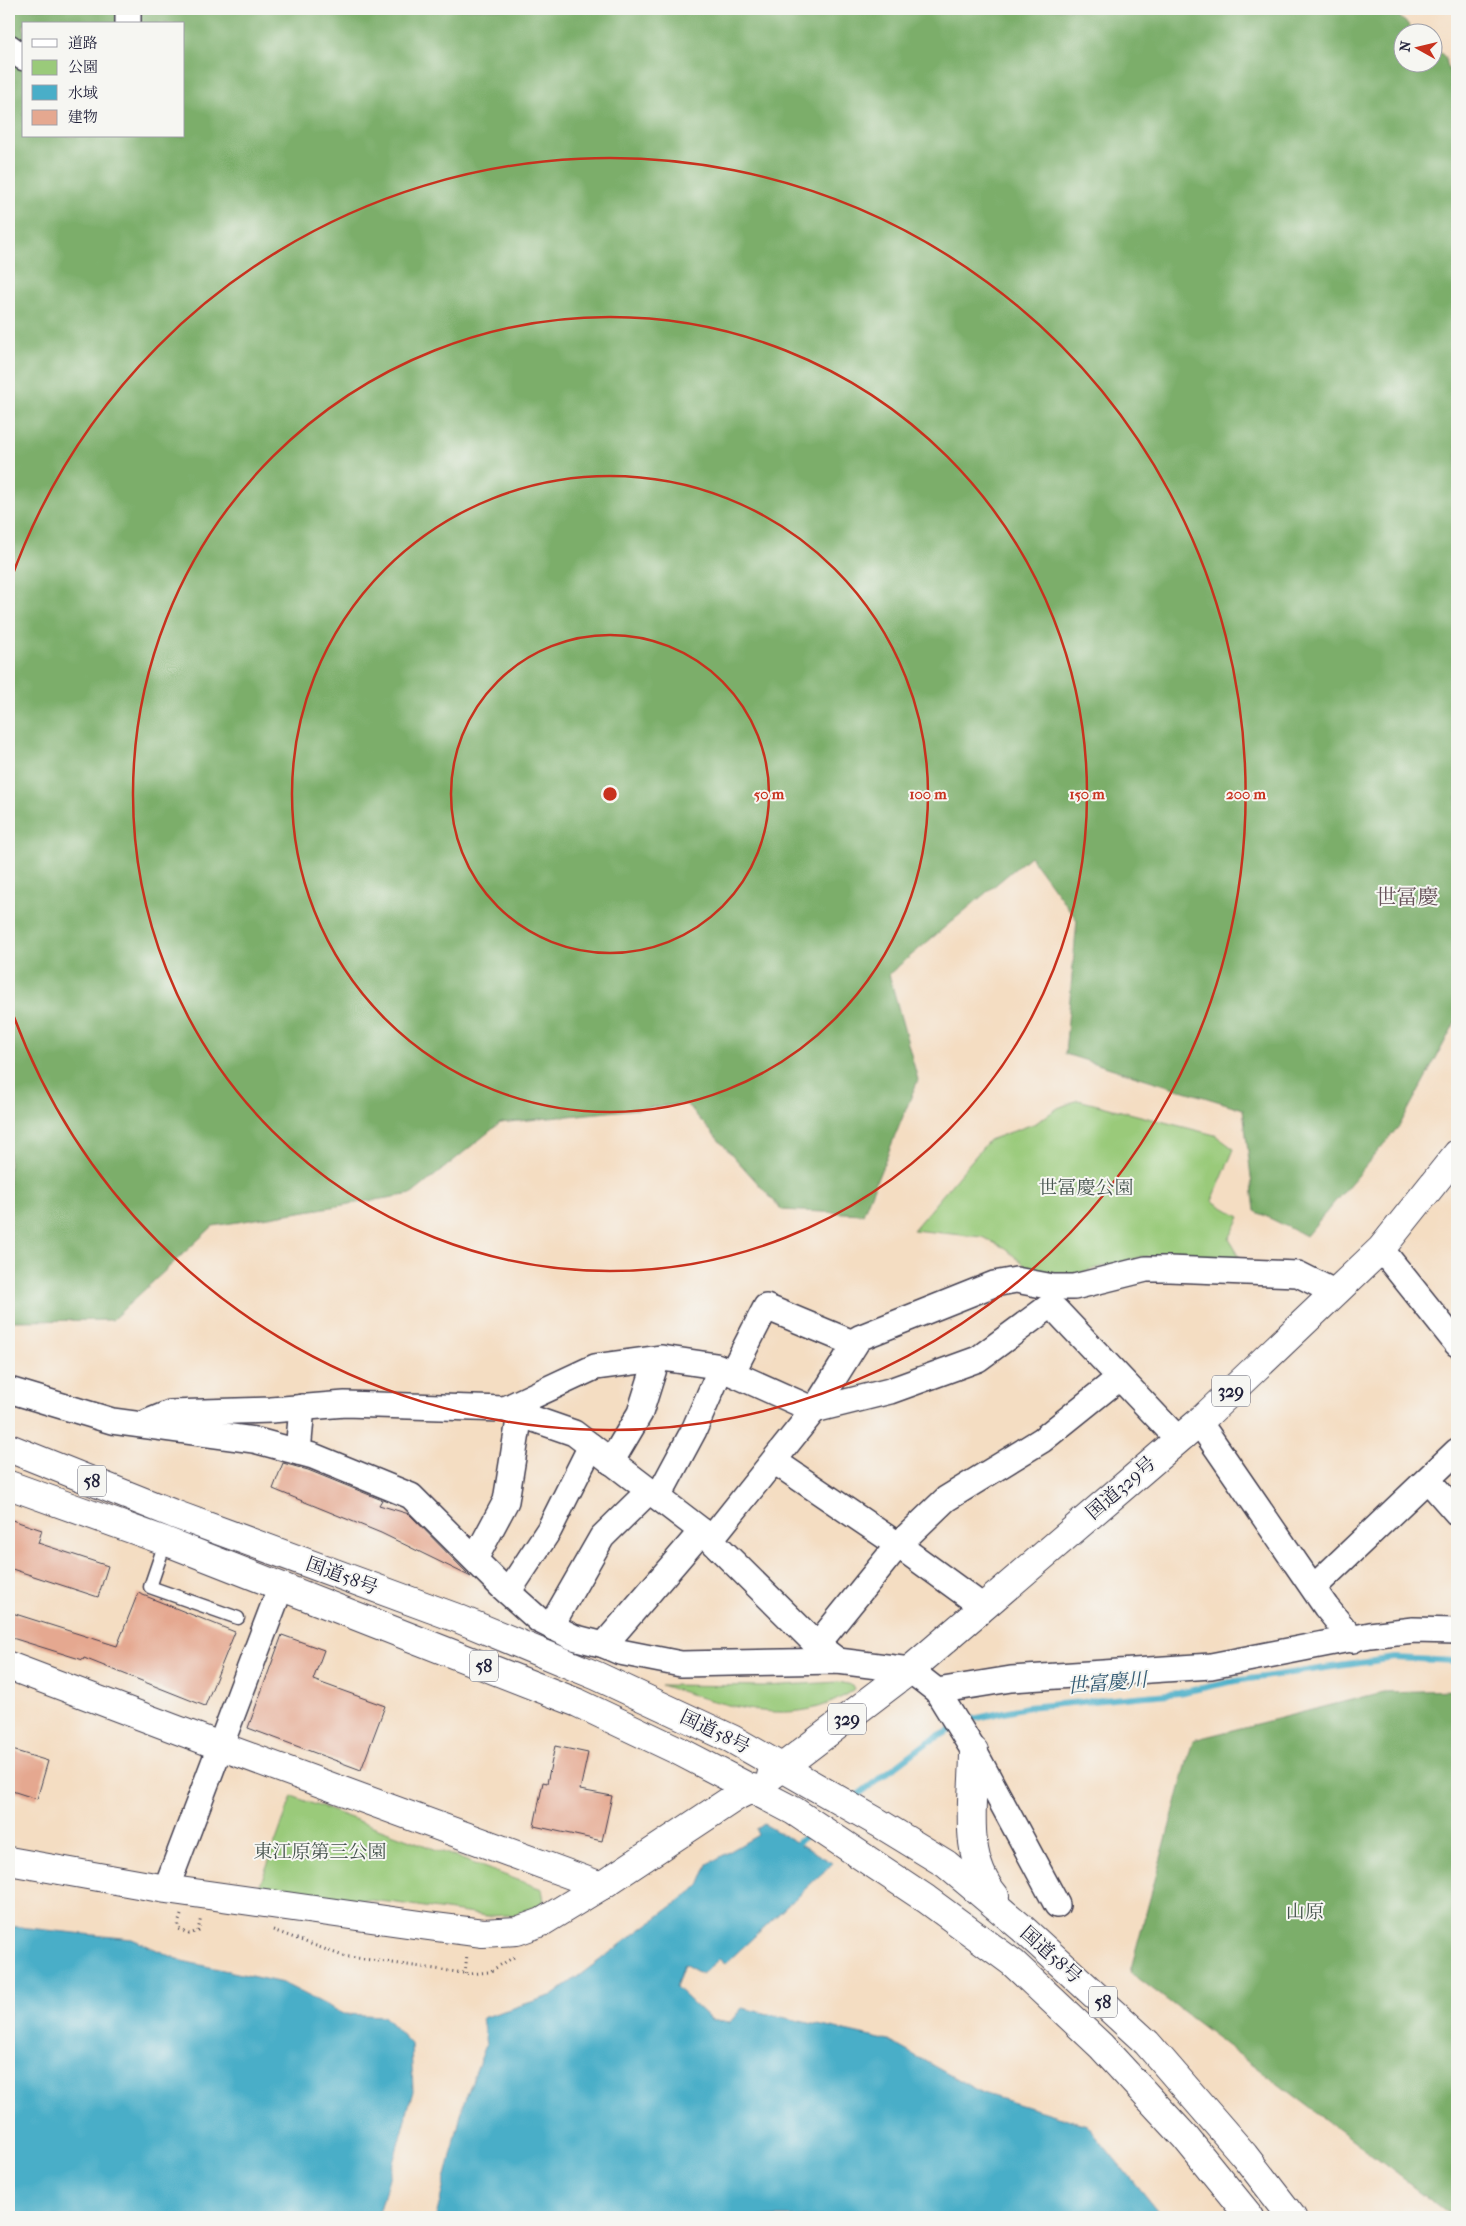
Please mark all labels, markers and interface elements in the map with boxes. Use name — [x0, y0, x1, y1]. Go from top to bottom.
legend — [22, 22, 185, 138]
north arrow — [1394, 22, 1444, 72]
text: 道路 — [68, 34, 98, 52]
text: N — [1396, 39, 1415, 53]
text: 公園 — [68, 58, 98, 76]
text: 水域 — [68, 84, 98, 102]
text: 建物 — [68, 108, 98, 126]
centre of rings — [601, 785, 619, 803]
text: 50 m — [754, 785, 785, 803]
text: 100 m — [909, 785, 947, 803]
text: 150 m — [1069, 785, 1105, 803]
text: 200 m — [1226, 785, 1266, 803]
district label: 世冨慶 — [1376, 885, 1439, 909]
park label: 世冨慶公園 — [1038, 1177, 1134, 1199]
road number: 329 — [1212, 1375, 1250, 1406]
street label: 国道329号 — [1082, 1452, 1160, 1524]
road number: 58 — [78, 1465, 106, 1496]
street label: 国道58号 — [303, 1553, 381, 1599]
road number: 58 — [470, 1650, 498, 1682]
water label: 世富慶川 — [1066, 1668, 1150, 1698]
road number: 329 — [828, 1704, 866, 1735]
street label: 国道58号 — [677, 1706, 753, 1758]
park label: 東江原第三公園 — [253, 1841, 387, 1863]
park label: 山原 — [1286, 1901, 1324, 1923]
street label: 国道58号 — [1016, 1922, 1086, 1988]
road number: 58 — [1089, 1986, 1117, 2018]

